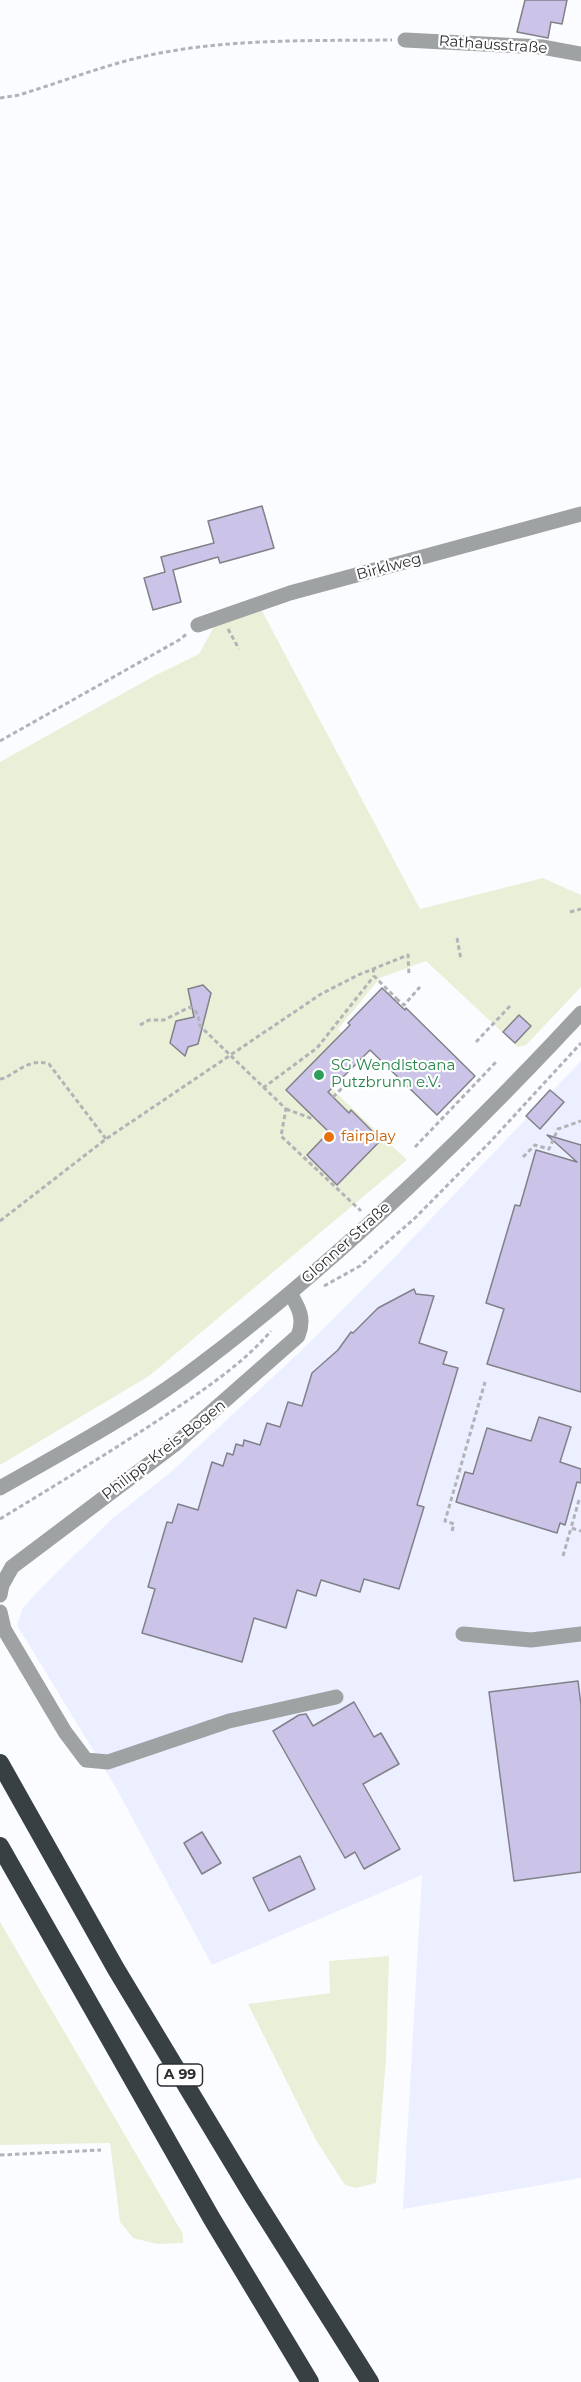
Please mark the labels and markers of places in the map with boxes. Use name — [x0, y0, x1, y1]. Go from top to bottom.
place label: SG Wendlstoana Putzbrunn e.V. — [331, 1057, 455, 1092]
marker: SG Wendlstoana Putzbrunn e.V. — [312, 1068, 326, 1082]
place label: fairplay — [341, 1128, 396, 1146]
marker: fairplay — [322, 1130, 336, 1144]

